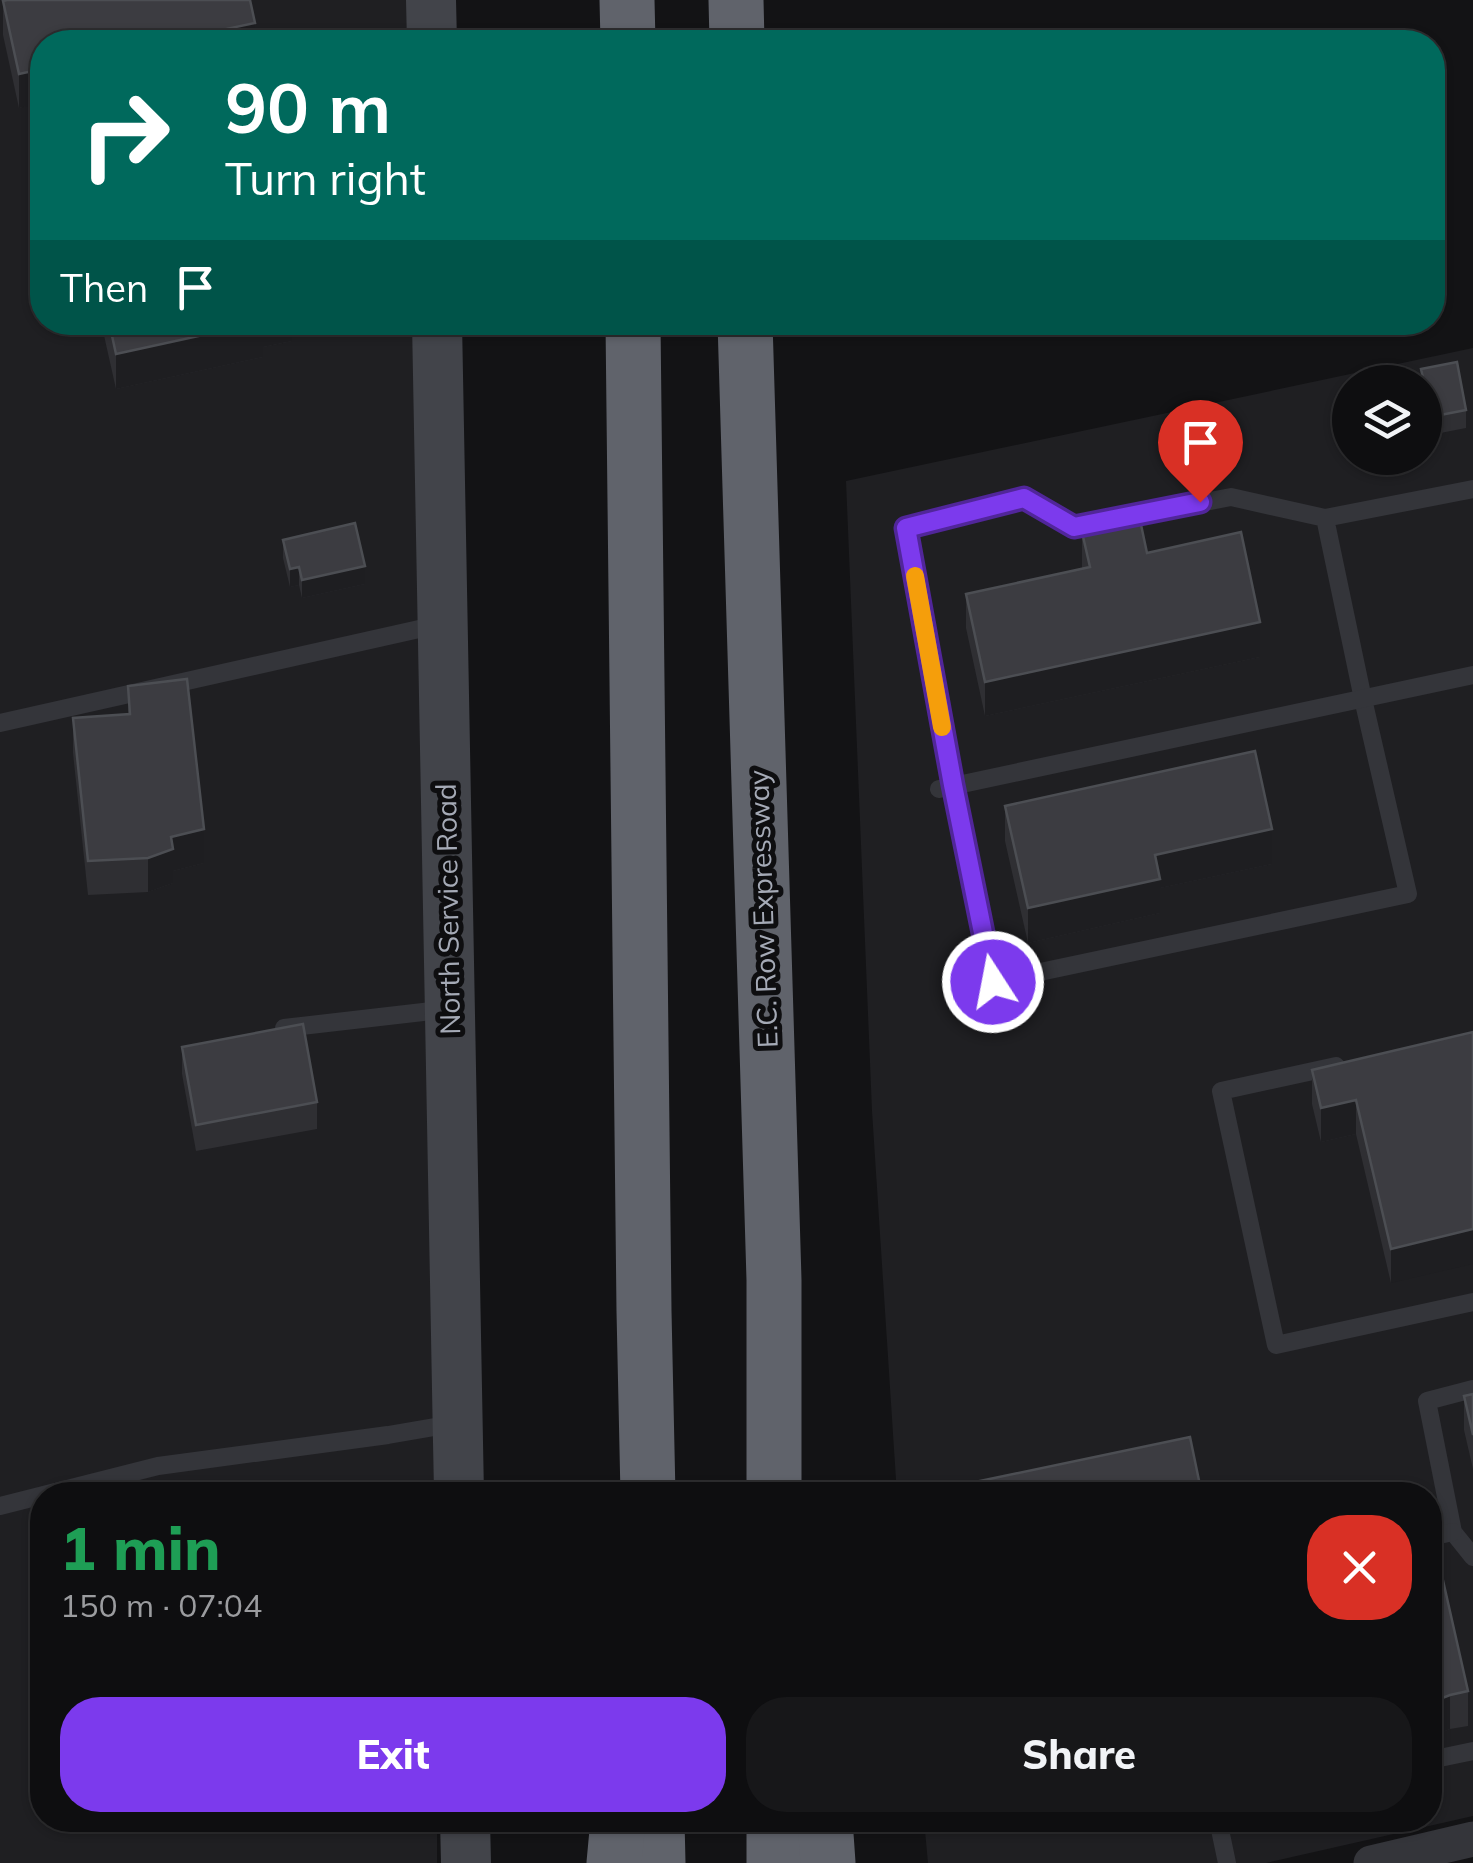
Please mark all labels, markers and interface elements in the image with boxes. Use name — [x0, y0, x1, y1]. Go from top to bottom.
text: 90 m — [225, 63, 391, 151]
icon: right — [60, 70, 190, 200]
text: Turn right — [225, 150, 426, 206]
icon: arrive — [168, 260, 223, 315]
text: Then — [60, 264, 148, 312]
map controls — [1332, 365, 1442, 475]
button: layers — [1332, 365, 1442, 475]
pin — [1158, 400, 1243, 503]
icon: arrive — [1173, 415, 1228, 470]
street label: E.C. Row Expressway — [740, 769, 785, 1049]
street label: North Service Road — [428, 783, 467, 1035]
position arrow — [941, 930, 1045, 1034]
text: 1 min — [60, 1510, 221, 1585]
button: close — [1307, 1515, 1412, 1620]
text: 150 m · 07:04 — [60, 1585, 262, 1625]
button: Exit — [60, 1697, 726, 1812]
button: Share — [746, 1697, 1412, 1812]

